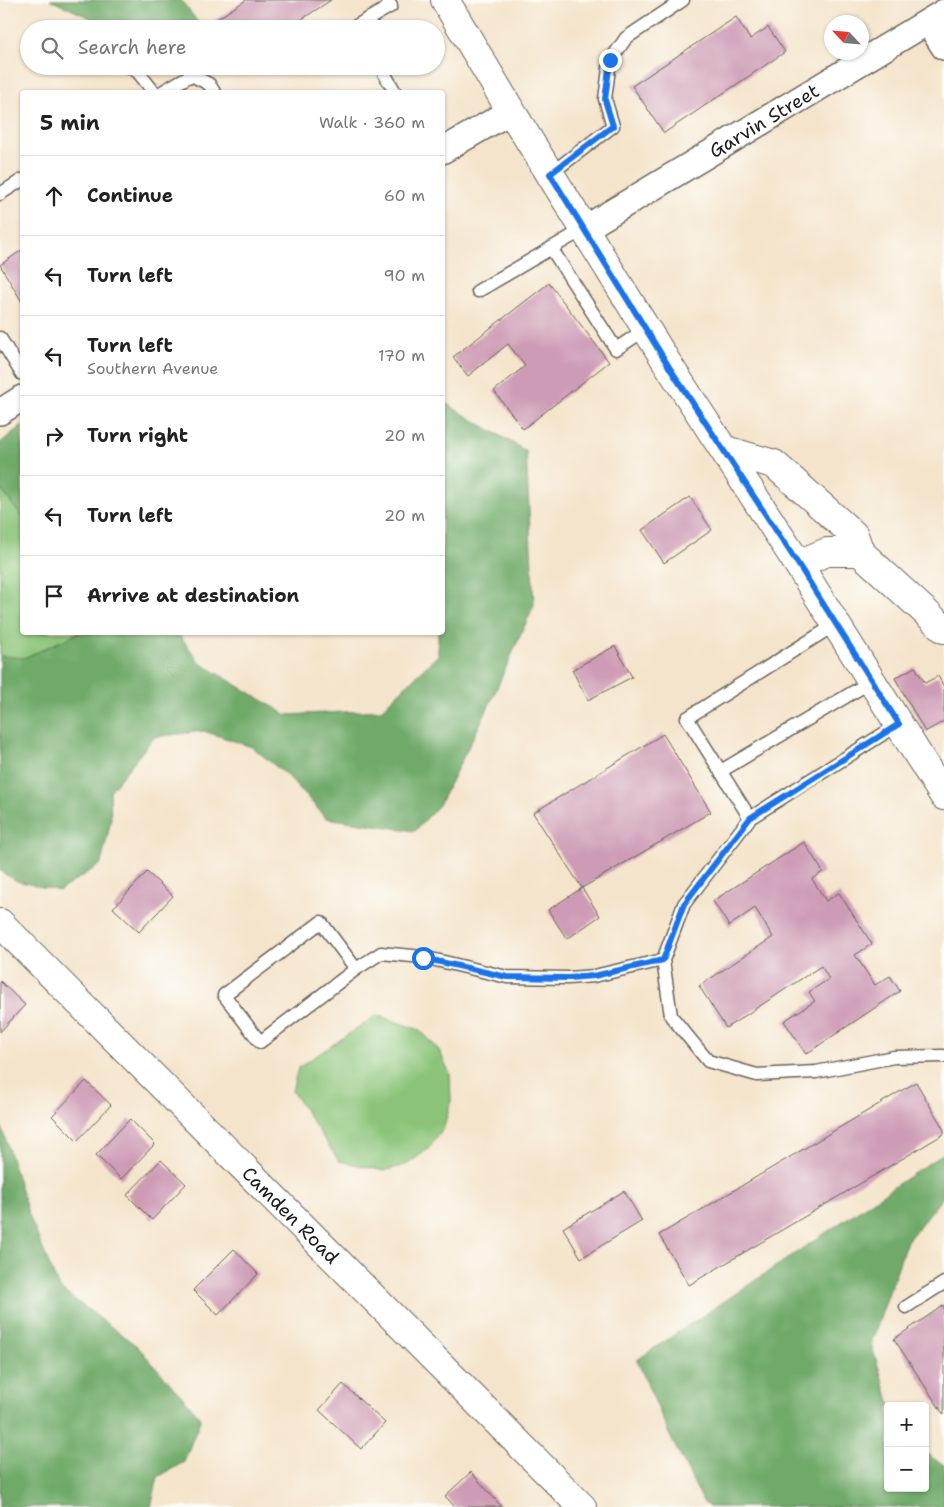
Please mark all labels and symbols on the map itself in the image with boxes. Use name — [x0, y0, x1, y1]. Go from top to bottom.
north arrow — [824, 15, 869, 60]
route end — [599, 49, 622, 72]
street label: Garvin Street — [705, 78, 824, 164]
route start — [412, 947, 435, 970]
street label: Camden Road — [236, 1161, 344, 1269]

